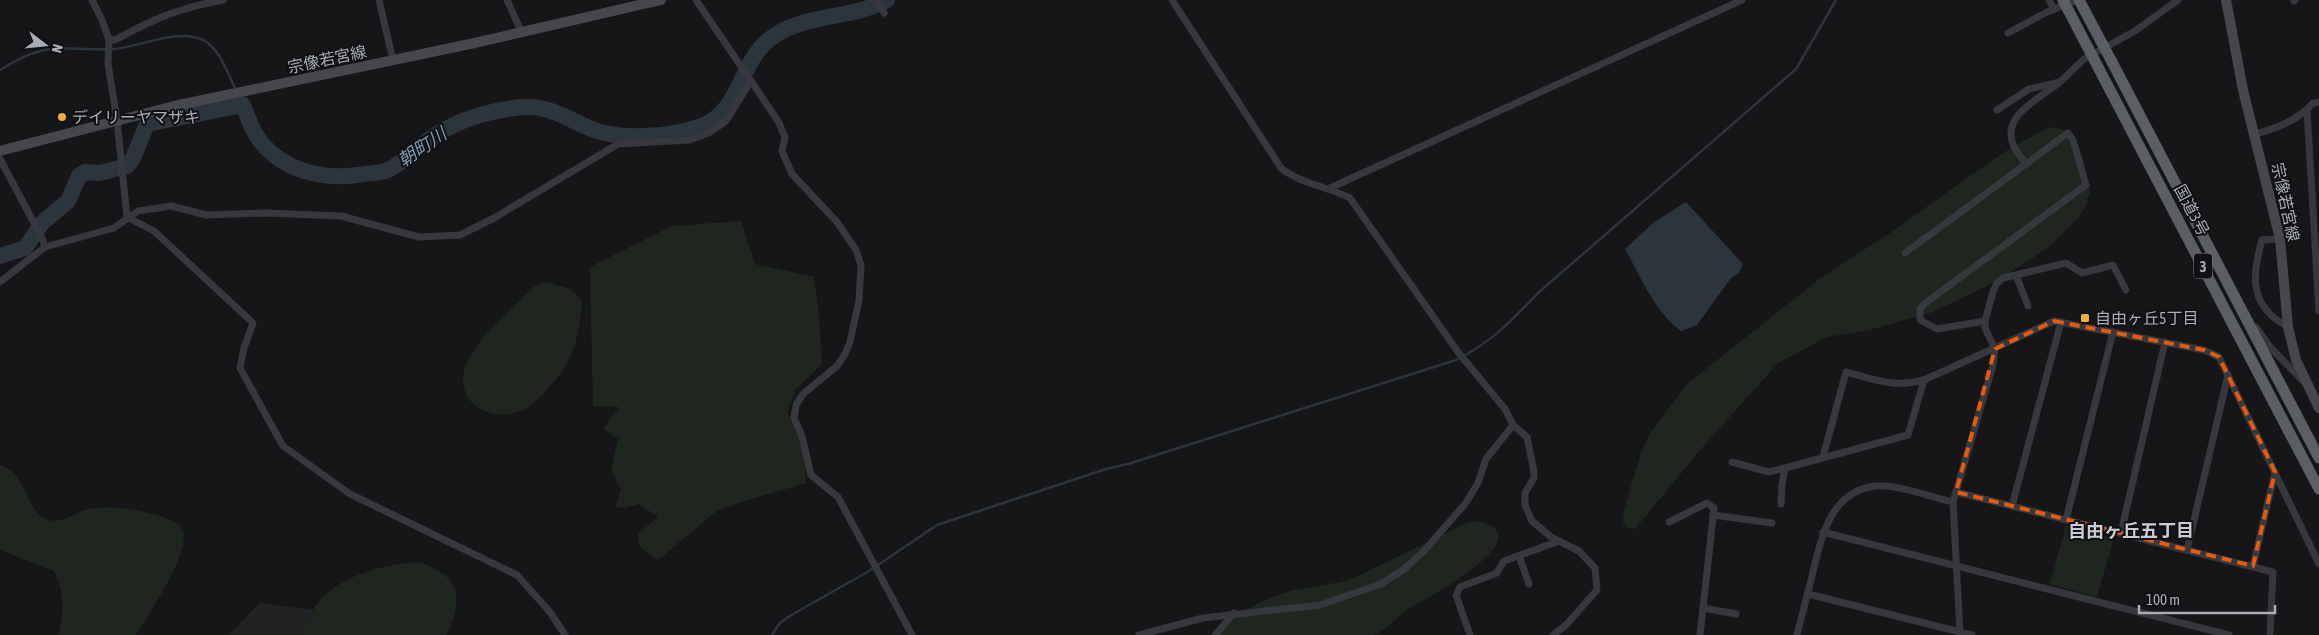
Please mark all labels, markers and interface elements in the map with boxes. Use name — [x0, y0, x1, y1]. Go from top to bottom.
north arrow — [20, 20, 70, 70]
text: N — [49, 42, 66, 55]
street label: 宗像若宮線 — [286, 42, 368, 76]
place label: デイリーヤマザキ — [72, 108, 200, 126]
marker: デイリーヤマザキ — [56, 111, 68, 123]
water label: 朝町川 — [394, 122, 452, 171]
street label: 宗像若宮線 — [2269, 161, 2303, 243]
street label: 国道3号 — [2171, 181, 2213, 239]
road number: 3 — [2194, 254, 2212, 278]
place label: 自由ヶ丘5丁目 — [2095, 309, 2199, 327]
marker: 自由ヶ丘5丁目 — [2079, 312, 2091, 324]
district label: 自由ヶ丘五丁目 — [2068, 520, 2194, 541]
scale bar — [2139, 582, 2275, 614]
text: 100 m — [2146, 591, 2180, 608]

